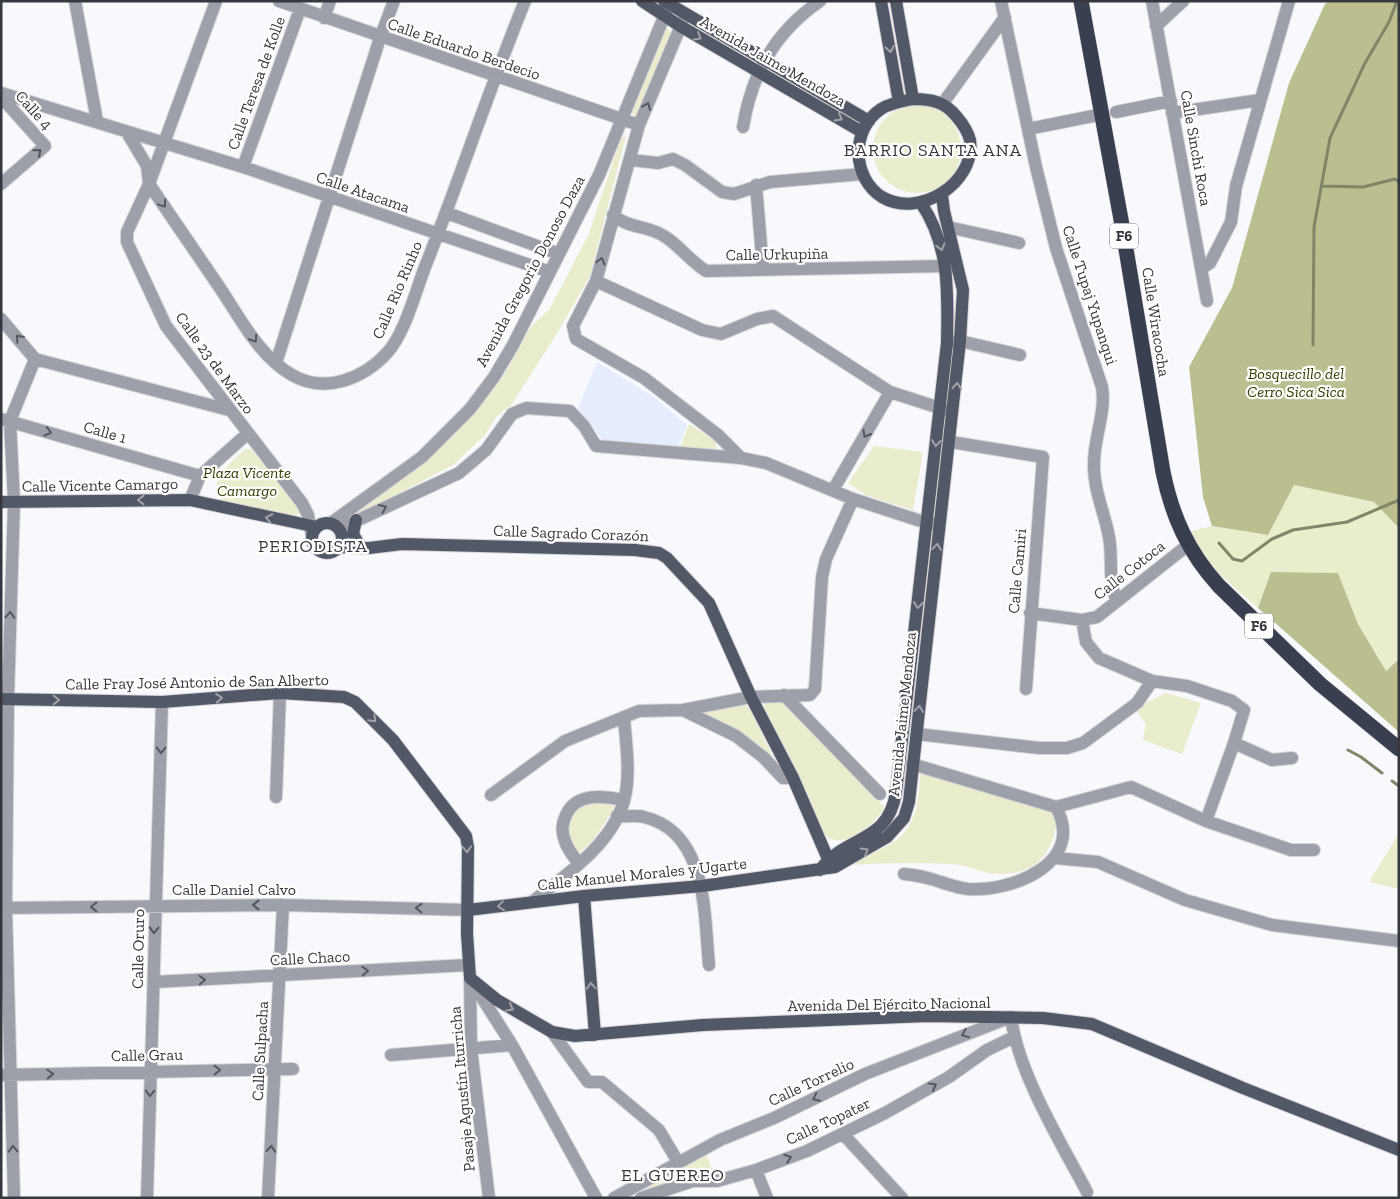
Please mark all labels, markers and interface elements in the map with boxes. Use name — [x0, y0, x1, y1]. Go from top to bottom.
street label: Avenida Jaime Mendoza — [697, 11, 849, 111]
street label: Calle Teresa de Kolle — [223, 14, 289, 152]
street label: Calle Eduardo Berdecio — [385, 14, 543, 84]
one-way arrow — [693, 30, 702, 40]
one-way arrow — [884, 45, 894, 54]
street label: Calle 4 — [11, 86, 57, 134]
street label: Calle Sinchi Roca — [1176, 89, 1216, 208]
one-way arrow — [641, 102, 652, 111]
one-way arrow — [833, 112, 842, 122]
district label: BARRIO SANTA ANA — [844, 139, 1022, 161]
one-way arrow — [32, 149, 41, 158]
street label: Calle Atacama — [314, 167, 413, 217]
street label: Avenida Gregorio Donoso Daza — [471, 172, 589, 370]
one-way arrow — [157, 199, 166, 208]
street label: Calle Tupaj Yupanqui — [1058, 223, 1122, 368]
road number: F6 — [1110, 224, 1138, 248]
street label: Calle Rio Rinho — [368, 238, 426, 342]
one-way arrow — [935, 243, 946, 252]
street label: Calle Urkupiña — [725, 244, 829, 264]
one-way arrow — [595, 257, 606, 266]
street label: Calle Wiracocha — [1138, 266, 1174, 378]
street label: Calle 23 de Marzo — [172, 308, 258, 418]
one-way arrow — [248, 333, 257, 343]
one-way arrow — [15, 335, 24, 344]
park label: Bosquecillo del Cerro Sica Sica — [1247, 364, 1345, 401]
one-way arrow — [951, 382, 962, 390]
street label: Calle 1 — [81, 417, 129, 447]
one-way arrow — [44, 427, 52, 437]
one-way arrow — [862, 429, 872, 438]
one-way arrow — [931, 440, 942, 448]
park label: Plaza Vicente Camargo — [203, 463, 291, 500]
street label: Calle Vicente Camargo — [22, 474, 178, 496]
one-way arrow — [137, 495, 144, 505]
one-way arrow — [378, 503, 387, 514]
one-way arrow — [265, 513, 274, 524]
street label: Calle Sagrado Corazón — [493, 521, 650, 545]
street label: Calle Camiri — [1004, 527, 1030, 614]
district label: PERIODISTA — [258, 535, 368, 557]
street label: Calle Cotoca — [1089, 536, 1169, 604]
one-way arrow — [931, 543, 942, 551]
one-way arrow — [912, 601, 923, 609]
one-way arrow — [5, 611, 16, 619]
road number: F6 — [1245, 614, 1273, 638]
street label: Avenida Jaime Mendoza — [884, 631, 920, 797]
street label: Calle Fray José Antonio de San Alberto — [65, 670, 329, 694]
one-way arrow — [215, 692, 223, 703]
one-way arrow — [53, 694, 61, 705]
one-way arrow — [913, 705, 924, 713]
one-way arrow — [367, 714, 376, 723]
one-way arrow — [155, 747, 166, 755]
one-way arrow — [461, 845, 472, 853]
one-way arrow — [859, 848, 868, 858]
street label: Calle Manuel Morales y Ugarte — [536, 854, 748, 894]
street label: Calle Daniel Calvo — [172, 880, 296, 899]
one-way arrow — [252, 900, 260, 910]
one-way arrow — [497, 900, 505, 911]
one-way arrow — [90, 902, 98, 912]
one-way arrow — [415, 902, 423, 913]
street label: Calle Oruro — [128, 909, 148, 989]
one-way arrow — [149, 927, 159, 935]
street label: Calle Chaco — [269, 946, 351, 970]
one-way arrow — [361, 965, 369, 976]
one-way arrow — [199, 974, 207, 985]
one-way arrow — [586, 982, 597, 990]
street label: Avenida Del Ejército Nacional — [787, 993, 991, 1015]
street label: Calle Sulpacha — [248, 1000, 272, 1101]
one-way arrow — [505, 1002, 514, 1012]
street label: Pasaje Agustín Iturricha — [445, 1005, 479, 1173]
one-way arrow — [961, 1028, 970, 1038]
street label: Calle Grau — [111, 1045, 183, 1065]
street label: Calle Torrelio — [765, 1054, 857, 1110]
one-way arrow — [213, 1065, 221, 1075]
one-way arrow — [46, 1069, 54, 1079]
one-way arrow — [928, 1082, 937, 1092]
one-way arrow — [145, 1089, 155, 1097]
one-way arrow — [812, 1092, 821, 1102]
street label: Calle Topater — [783, 1093, 874, 1149]
one-way arrow — [8, 1145, 18, 1152]
one-way arrow — [265, 1145, 276, 1153]
one-way arrow — [783, 1154, 792, 1164]
district label: EL GUEREO — [621, 1164, 725, 1186]

